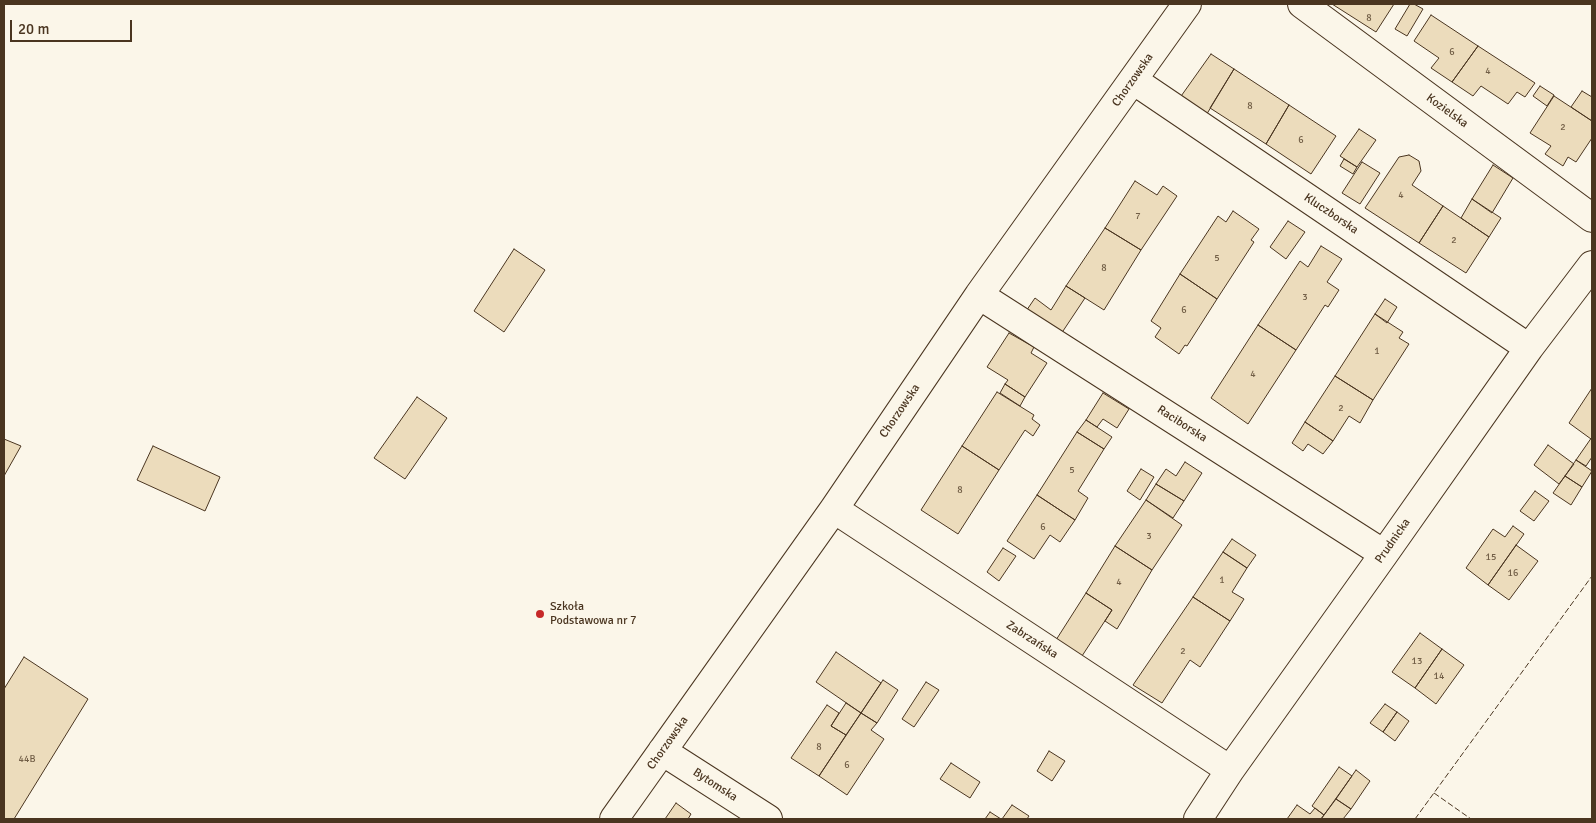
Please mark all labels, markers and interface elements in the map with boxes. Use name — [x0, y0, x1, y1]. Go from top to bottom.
scale bar — [12, 10, 135, 42]
house number: 8 — [1366, 12, 1372, 24]
text: 20 m — [18, 20, 49, 38]
house number: 6 — [1449, 46, 1455, 58]
street label: Chorzowska — [1109, 51, 1157, 109]
house number: 4 — [1485, 65, 1491, 77]
street label: Kozielska — [1423, 91, 1471, 131]
house number: 8 — [1247, 100, 1253, 112]
house number: 2 — [1560, 121, 1566, 133]
house number: 6 — [1298, 134, 1304, 146]
house number: 4 — [1398, 189, 1404, 201]
street label: Kluczborska — [1301, 191, 1361, 237]
house number: 7 — [1135, 210, 1141, 222]
house number: 2 — [1451, 234, 1457, 246]
house number: 5 — [1214, 252, 1220, 264]
house number: 8 — [1101, 262, 1107, 274]
house number: 3 — [1302, 291, 1308, 303]
house number: 6 — [1181, 304, 1187, 316]
house number: 1 — [1374, 345, 1380, 357]
house number: 4 — [1250, 368, 1256, 380]
street label: Chorzowska — [877, 381, 923, 441]
house number: 2 — [1338, 402, 1344, 414]
street label: Raciborska — [1154, 403, 1210, 445]
house number: 5 — [1069, 464, 1075, 476]
house number: 8 — [957, 484, 963, 496]
street label: Prudnicka — [1372, 516, 1414, 566]
house number: 6 — [1040, 521, 1046, 533]
house number: 3 — [1146, 530, 1152, 542]
house number: 15 — [1486, 551, 1496, 563]
house number: 16 — [1508, 567, 1518, 579]
house number: 1 — [1219, 574, 1225, 586]
house number: 4 — [1116, 576, 1122, 588]
place label: Szkoła Podstawowa nr 7 — [550, 600, 636, 628]
marker: Szkoła Podstawowa nr 7 — [534, 608, 546, 620]
street label: Zabrzańska — [1003, 618, 1061, 662]
house number: 2 — [1180, 645, 1186, 657]
house number: 13 — [1412, 655, 1422, 667]
house number: 14 — [1434, 670, 1444, 682]
street label: Chorzowska — [644, 714, 692, 772]
house number: 8 — [816, 741, 822, 753]
house number: 44B — [19, 753, 35, 765]
house number: 6 — [844, 759, 850, 771]
street label: Bytomska — [690, 765, 740, 805]

